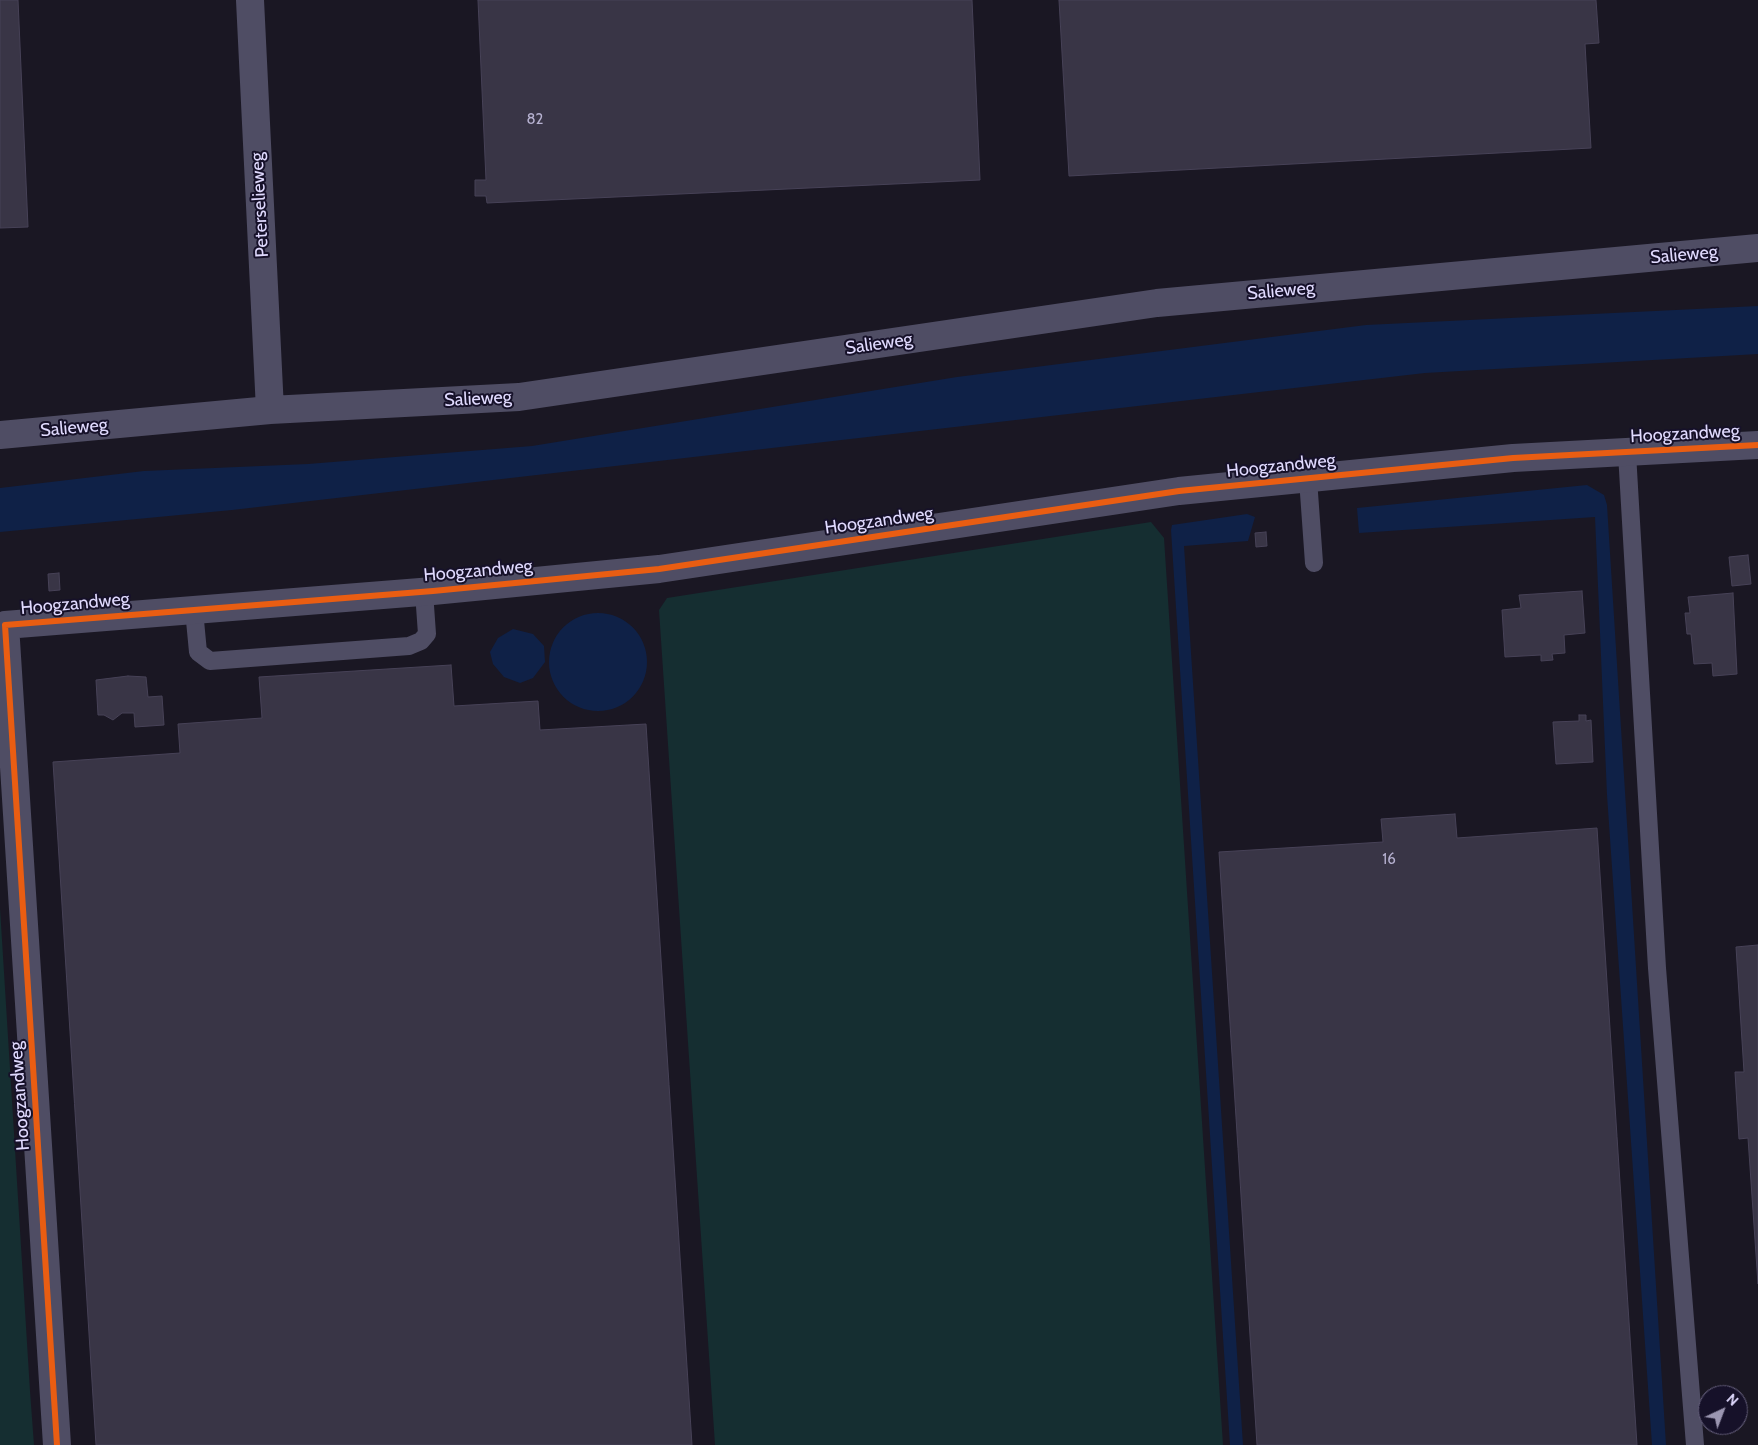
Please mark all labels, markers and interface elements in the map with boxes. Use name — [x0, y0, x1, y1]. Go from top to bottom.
house number: 82 — [527, 111, 543, 129]
street label: Peterselieweg — [246, 152, 274, 258]
street label: Salieweg — [1649, 241, 1719, 269]
street label: Salieweg — [1246, 277, 1316, 305]
street label: Salieweg — [844, 329, 914, 359]
street label: Salieweg — [444, 386, 512, 412]
street label: Salieweg — [39, 414, 109, 442]
street label: Hoogzandweg — [1630, 420, 1740, 448]
street label: Hoogzandweg — [1225, 450, 1337, 482]
street label: Hoogzandweg — [823, 503, 935, 539]
street label: Hoogzandweg — [423, 555, 533, 587]
street label: Hoogzandweg — [20, 588, 130, 620]
house number: 16 — [1382, 851, 1396, 869]
street label: Hoogzandweg — [5, 1041, 35, 1151]
north arrow — [1698, 1385, 1748, 1435]
text: N — [1723, 1390, 1742, 1410]

